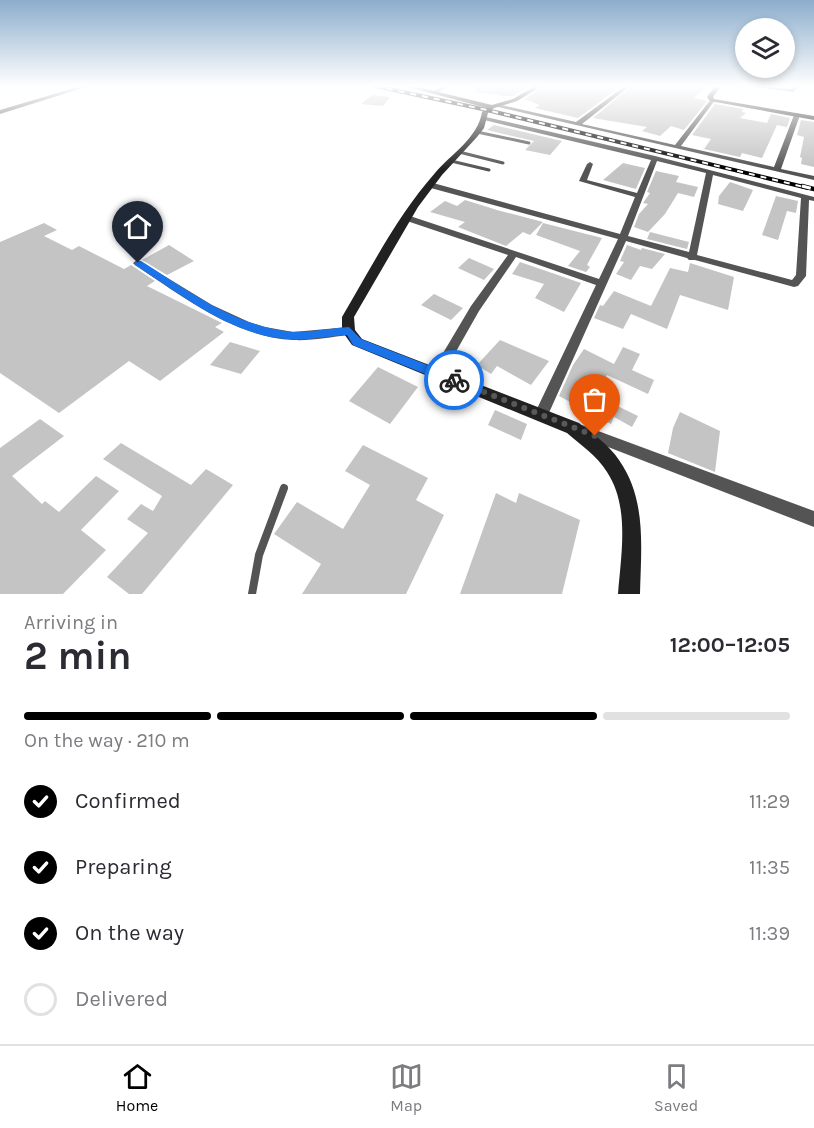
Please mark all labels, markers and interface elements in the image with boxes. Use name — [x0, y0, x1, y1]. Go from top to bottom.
map controls — [735, 18, 795, 78]
button: layers — [735, 18, 795, 78]
pin — [112, 201, 163, 263]
icon: home — [121, 210, 154, 243]
courier — [424, 350, 484, 410]
icon: bike — [438, 364, 471, 397]
pin — [569, 374, 620, 436]
icon: bag — [578, 383, 611, 416]
text: Arriving in — [24, 611, 118, 634]
text: 12:00–12:05 — [670, 632, 790, 658]
text: 2 min — [24, 633, 132, 679]
text: On the way · 210 m — [24, 729, 190, 752]
icon: check — [24, 785, 57, 818]
text: Confirmed — [75, 788, 181, 814]
text: 11:29 — [749, 790, 790, 813]
icon: check — [24, 851, 57, 884]
text: Preparing — [75, 854, 172, 880]
text: 11:35 — [749, 856, 790, 879]
icon: check — [24, 917, 57, 950]
text: On the way — [75, 920, 184, 946]
text: 11:39 — [749, 922, 790, 945]
text: Delivered — [75, 986, 168, 1012]
tab: Home — [116, 1060, 158, 1115]
tab: Map — [390, 1060, 423, 1115]
tab: Saved — [654, 1060, 698, 1115]

